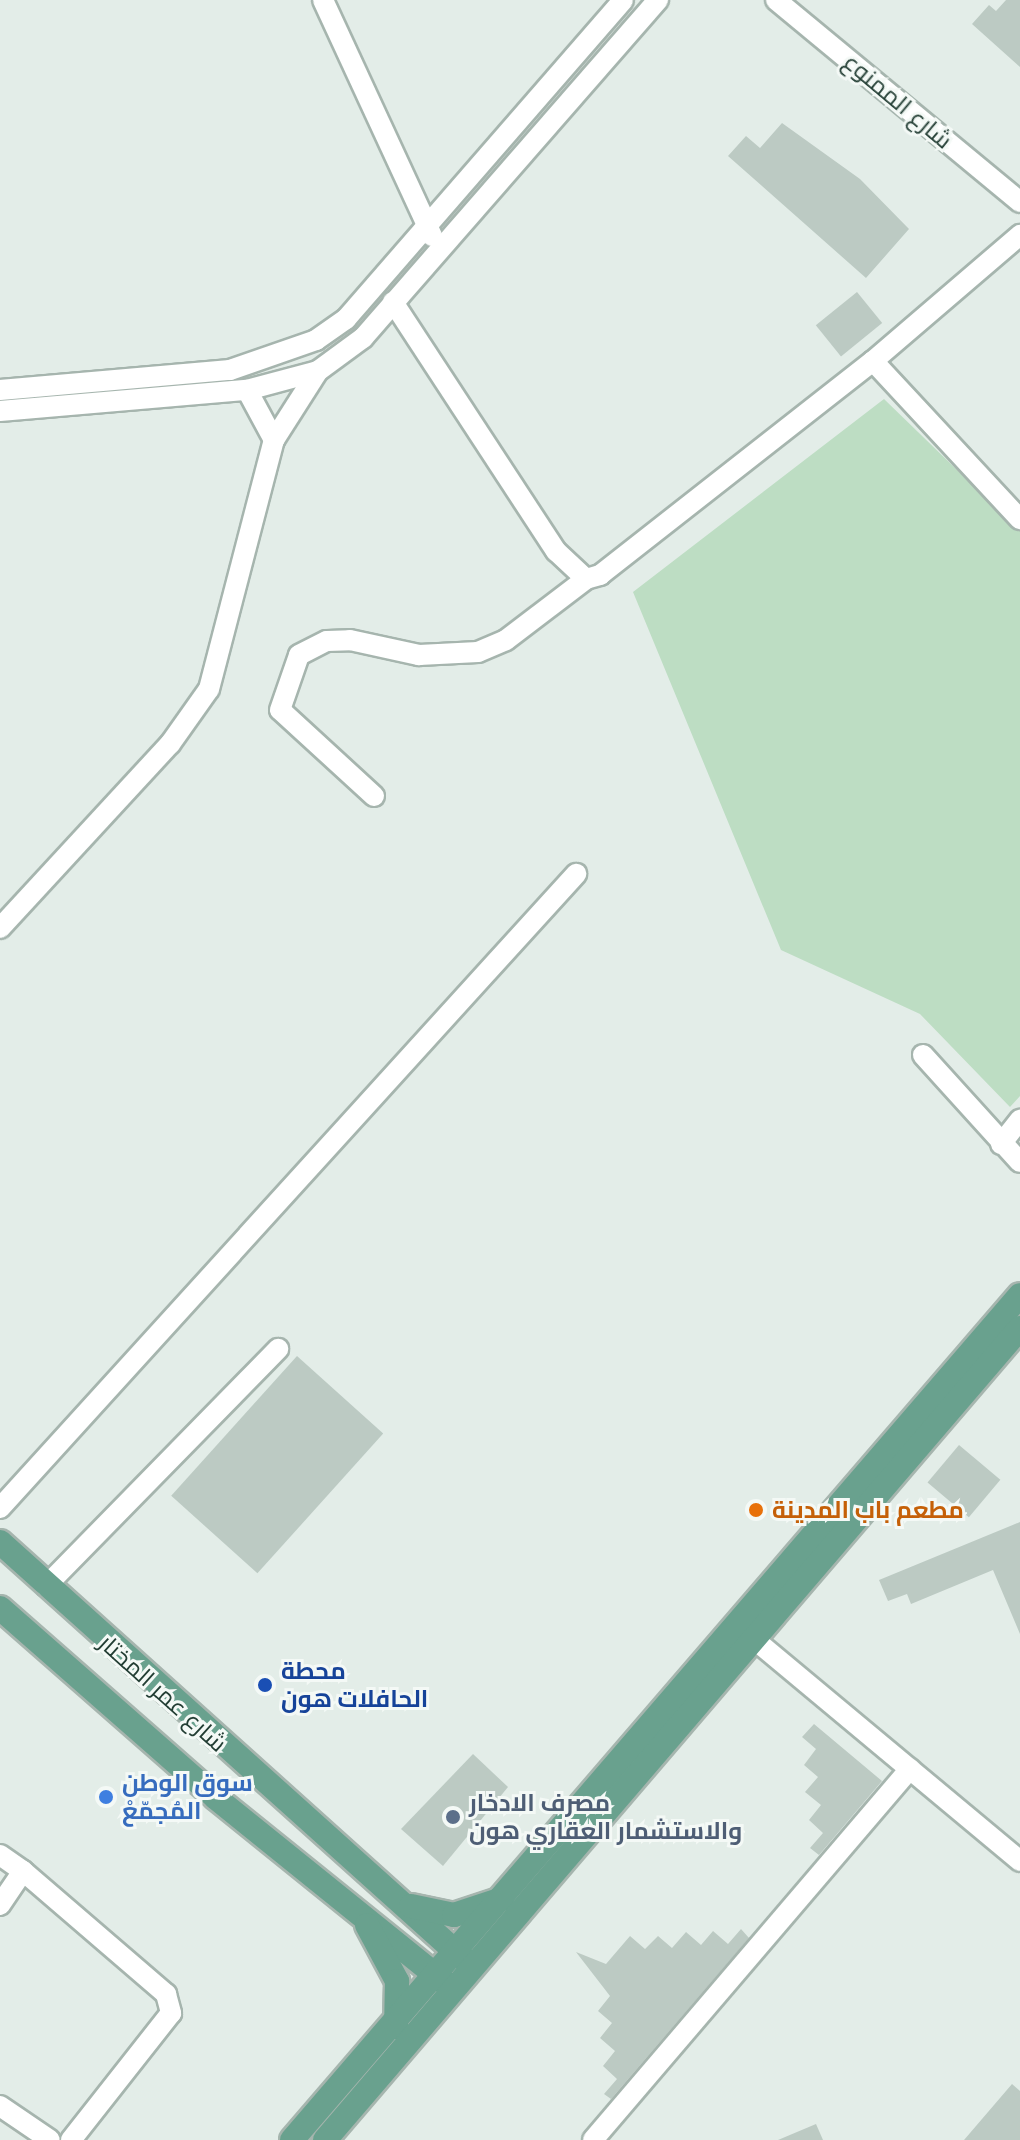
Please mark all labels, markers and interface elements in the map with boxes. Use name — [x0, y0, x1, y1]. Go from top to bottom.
street label: شارع الممنوع — [838, 47, 958, 155]
place label: مطعم باب المدينة — [772, 1496, 964, 1524]
marker: مطعم باب المدينة — [747, 1501, 765, 1519]
street label: شارع عمر المختار — [93, 1628, 233, 1758]
place label: محطة الحافلات هون — [281, 1657, 428, 1713]
marker: محطة الحافلات هون — [256, 1676, 274, 1694]
place label: سوق الوطن المُجمّعْ — [122, 1769, 253, 1825]
marker: سوق الوطن المُجمّعْ — [97, 1788, 115, 1806]
place label: مصرف الادخار والاستشمار العقاري هون — [469, 1789, 742, 1845]
marker: مصرف الادخار والاستشمار العقاري هون — [444, 1808, 462, 1826]

